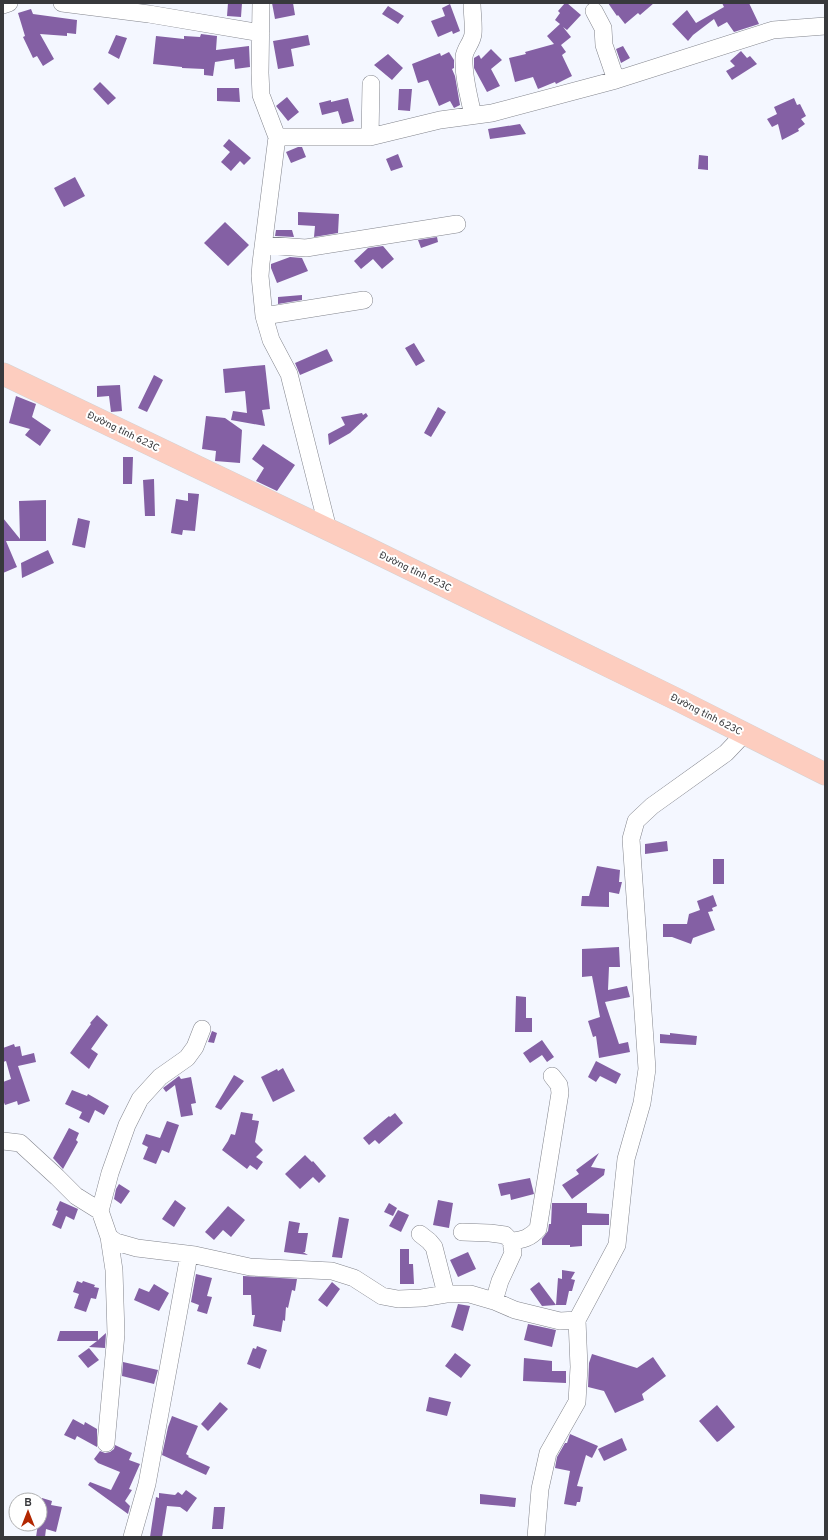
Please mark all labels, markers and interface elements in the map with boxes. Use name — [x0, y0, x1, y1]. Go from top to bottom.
street label: Đường tỉnh 623C — [85, 409, 161, 455]
street label: Đường tỉnh 623C — [377, 549, 453, 595]
street label: Đường tỉnh 623C — [668, 691, 744, 739]
north arrow — [8, 1492, 48, 1532]
text: B — [24, 1496, 32, 1510]

